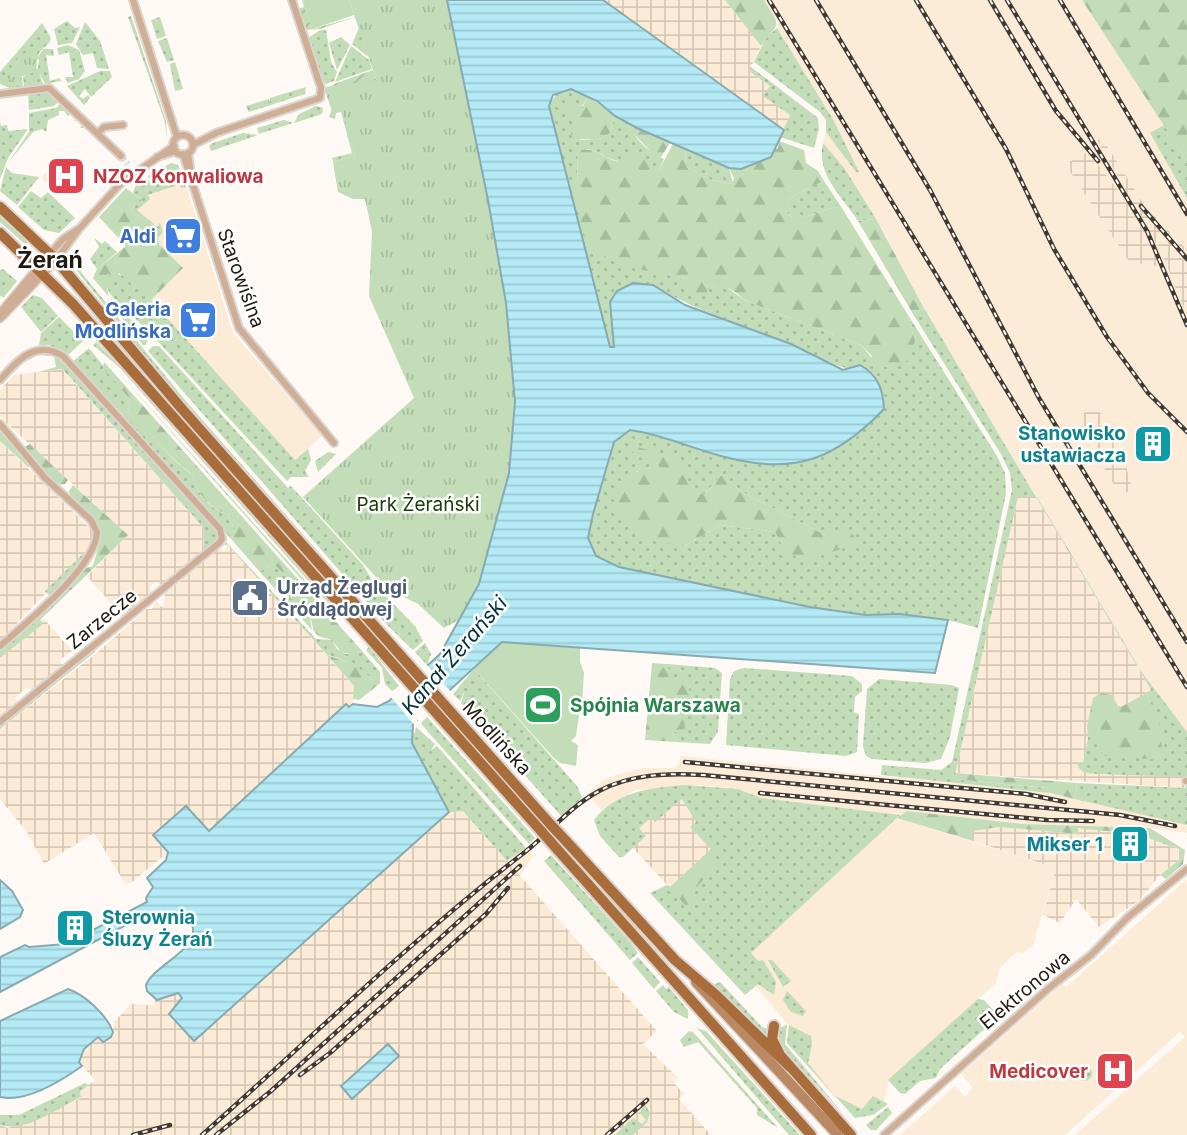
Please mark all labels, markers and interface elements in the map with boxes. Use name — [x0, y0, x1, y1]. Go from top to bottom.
hospital icon: NZOZ Konwaliowa — [45, 155, 87, 197]
place label: NZOZ Konwaliowa — [93, 165, 264, 188]
supermarket icon: Aldi — [162, 215, 204, 257]
place label: Aldi — [120, 225, 156, 248]
street label: Starowiślna — [212, 225, 270, 331]
district label: Żerań — [17, 246, 83, 274]
place label: Galeria Modlińska — [75, 298, 171, 343]
supermarket icon: Galeria Modlińska — [177, 299, 219, 341]
place label: Stanowisko ustawiacza — [1018, 422, 1126, 467]
building icon: Stanowisko ustawiacza — [1132, 423, 1174, 465]
park label: Park Żerański — [356, 493, 480, 516]
place label: Urząd Żeglugi Śródlądowej — [277, 576, 407, 621]
public building icon: Urząd Żeglugi Śródlądowej — [229, 577, 271, 619]
street label: Zarzecze — [63, 584, 141, 654]
water label: Kanał Żerański — [395, 589, 513, 719]
sports icon: Spójnia Warszawa — [522, 684, 564, 726]
place label: Spójnia Warszawa — [570, 694, 741, 717]
street label: Modlińska — [458, 696, 536, 780]
building icon: Mikser 1 — [1109, 823, 1151, 865]
place label: Mikser 1 — [1027, 833, 1103, 856]
place label: Sterownia Śluzy Żerań — [102, 906, 213, 951]
building icon: Sterownia Śluzy Żerań — [54, 907, 96, 949]
street label: Elektronowa — [975, 946, 1075, 1034]
hospital icon: Medicover — [1094, 1050, 1136, 1092]
place label: Medicover — [989, 1060, 1088, 1083]

